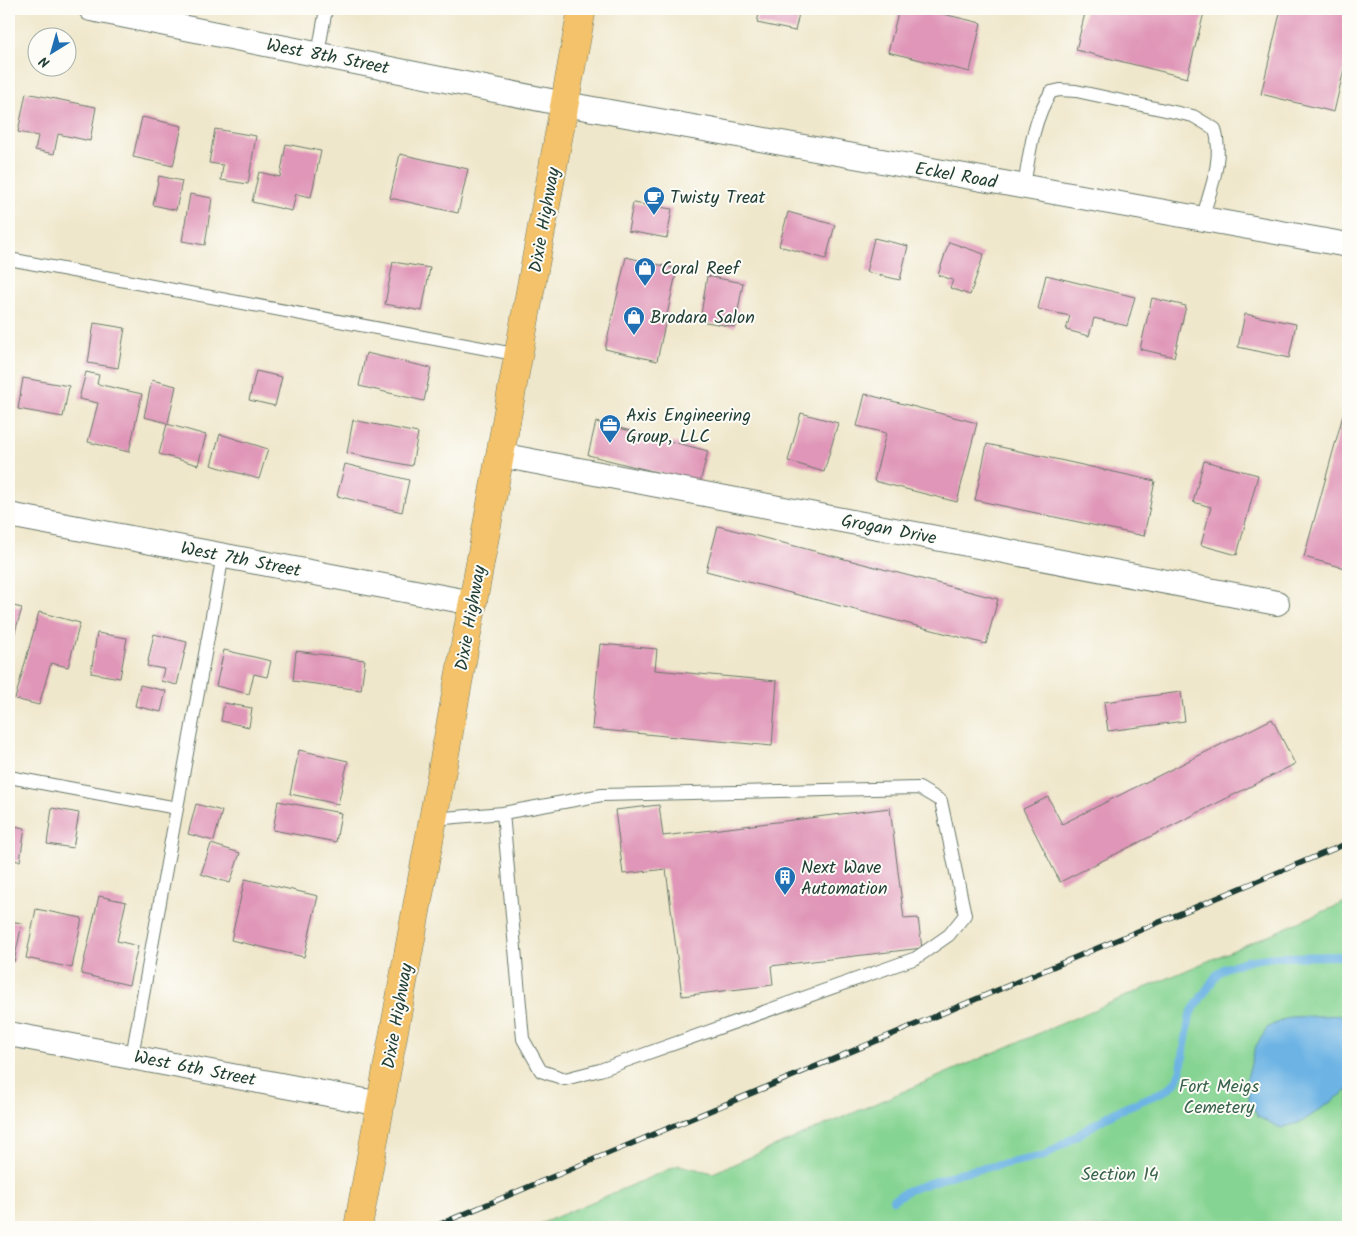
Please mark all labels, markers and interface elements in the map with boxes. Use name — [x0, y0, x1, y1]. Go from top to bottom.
north arrow — [28, 28, 78, 78]
street label: West 8th Street — [264, 31, 393, 84]
text: N — [35, 50, 55, 73]
street label: Eckel Road — [912, 155, 1000, 198]
street label: Dixie Highway — [522, 165, 569, 275]
place label: Twisty Treat — [670, 184, 766, 213]
cafe icon: Twisty Treat — [642, 185, 666, 216]
place label: Coral Reef — [661, 255, 742, 284]
shop icon: Coral Reef — [633, 256, 657, 287]
place label: Brodara Salon — [650, 304, 755, 333]
shop icon: Brodara Salon — [622, 305, 646, 336]
place label: Axis Engineering Group, LLC — [626, 402, 751, 452]
office icon: Axis Engineering Group, LLC — [598, 413, 622, 444]
street label: Grogan Drive — [839, 507, 939, 554]
street label: West 7th Street — [178, 535, 304, 587]
street label: Dixie Highway — [448, 563, 495, 673]
place label: Next Wave Automation — [801, 854, 888, 904]
building icon: Next Wave Automation — [773, 865, 797, 896]
street label: Dixie Highway — [375, 961, 422, 1071]
street label: West 6th Street — [131, 1043, 259, 1096]
park label: Fort Meigs Cemetery — [1179, 1073, 1260, 1123]
park label: Section 14 — [1081, 1161, 1159, 1190]

